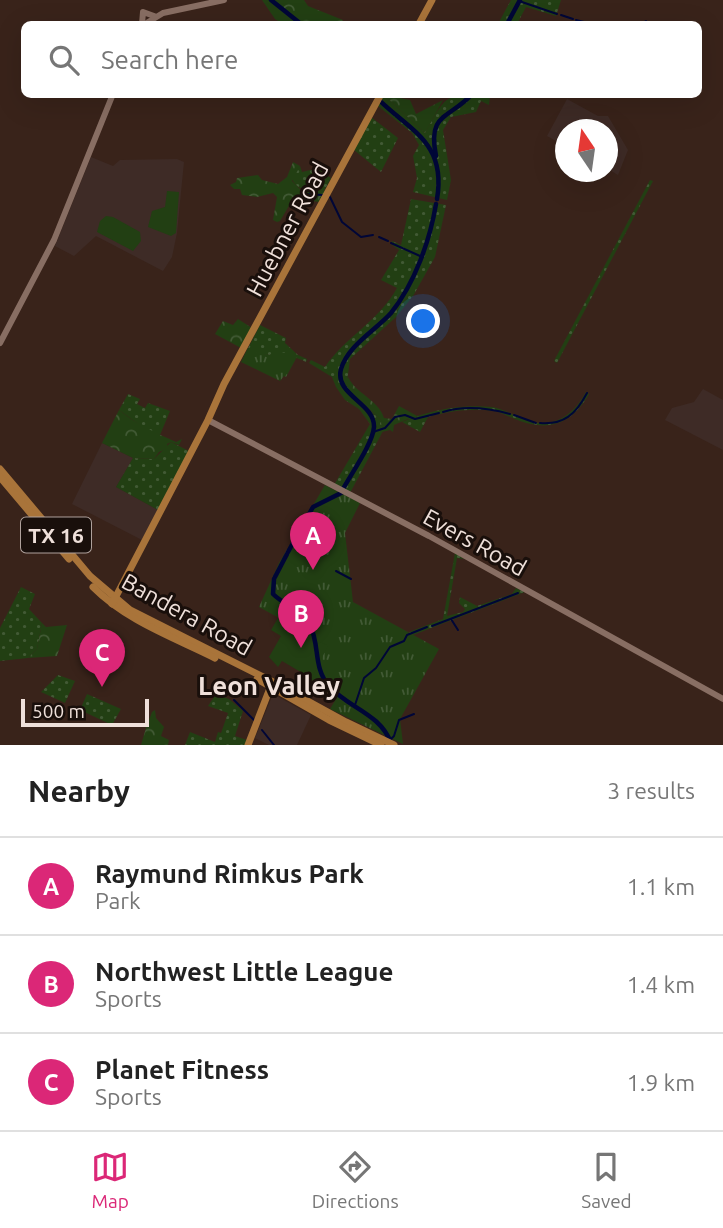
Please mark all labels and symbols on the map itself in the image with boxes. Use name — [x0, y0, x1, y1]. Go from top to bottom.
north arrow — [555, 119, 618, 182]
street label: Huebner Road — [241, 158, 333, 300]
your location — [406, 304, 440, 338]
street label: Evers Road — [419, 504, 531, 580]
pin: A — [290, 512, 336, 570]
road number: TX 16 — [21, 518, 91, 552]
street label: Bandera Road — [118, 568, 256, 660]
pin: B — [278, 590, 324, 648]
pin: C — [79, 629, 125, 687]
district label: Leon Valley — [198, 671, 340, 700]
scale bar — [21, 696, 149, 728]

